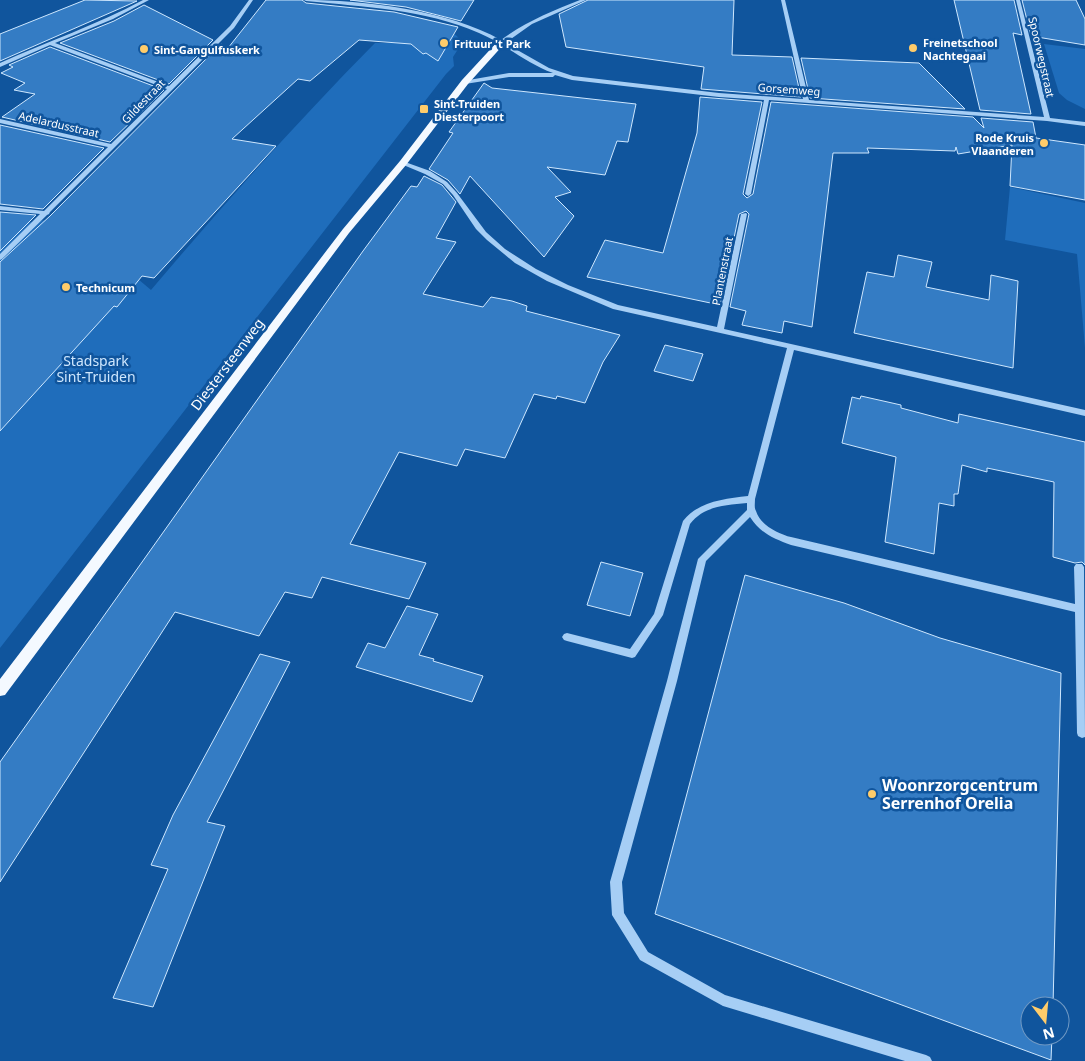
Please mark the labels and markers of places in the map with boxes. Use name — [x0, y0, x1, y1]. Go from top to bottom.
place label: Freinetschool Nachtegaai — [923, 35, 997, 63]
place label: Frituur 't Park — [454, 36, 531, 51]
marker: Frituur 't Park — [438, 37, 450, 49]
place label: Sint-Gangulfuskerk — [154, 42, 260, 57]
marker: Freinetschool Nachtegaai — [907, 42, 919, 54]
marker: Sint-Gangulfuskerk — [138, 43, 150, 55]
place label: Sint-Truiden Diesterpoort — [434, 96, 504, 124]
marker: Sint-Truiden Diesterpoort — [418, 103, 430, 115]
place label: Rode Kruis Vlaanderen — [971, 130, 1034, 158]
marker: Rode Kruis Vlaanderen — [1038, 137, 1050, 149]
place label: Technicum — [76, 280, 135, 295]
marker: Technicum — [60, 281, 72, 293]
place label: Woonrzorgcentrum Serrenhof Orelia — [882, 774, 1038, 814]
marker: Woonrzorgcentrum Serrenhof Orelia — [866, 788, 878, 800]

